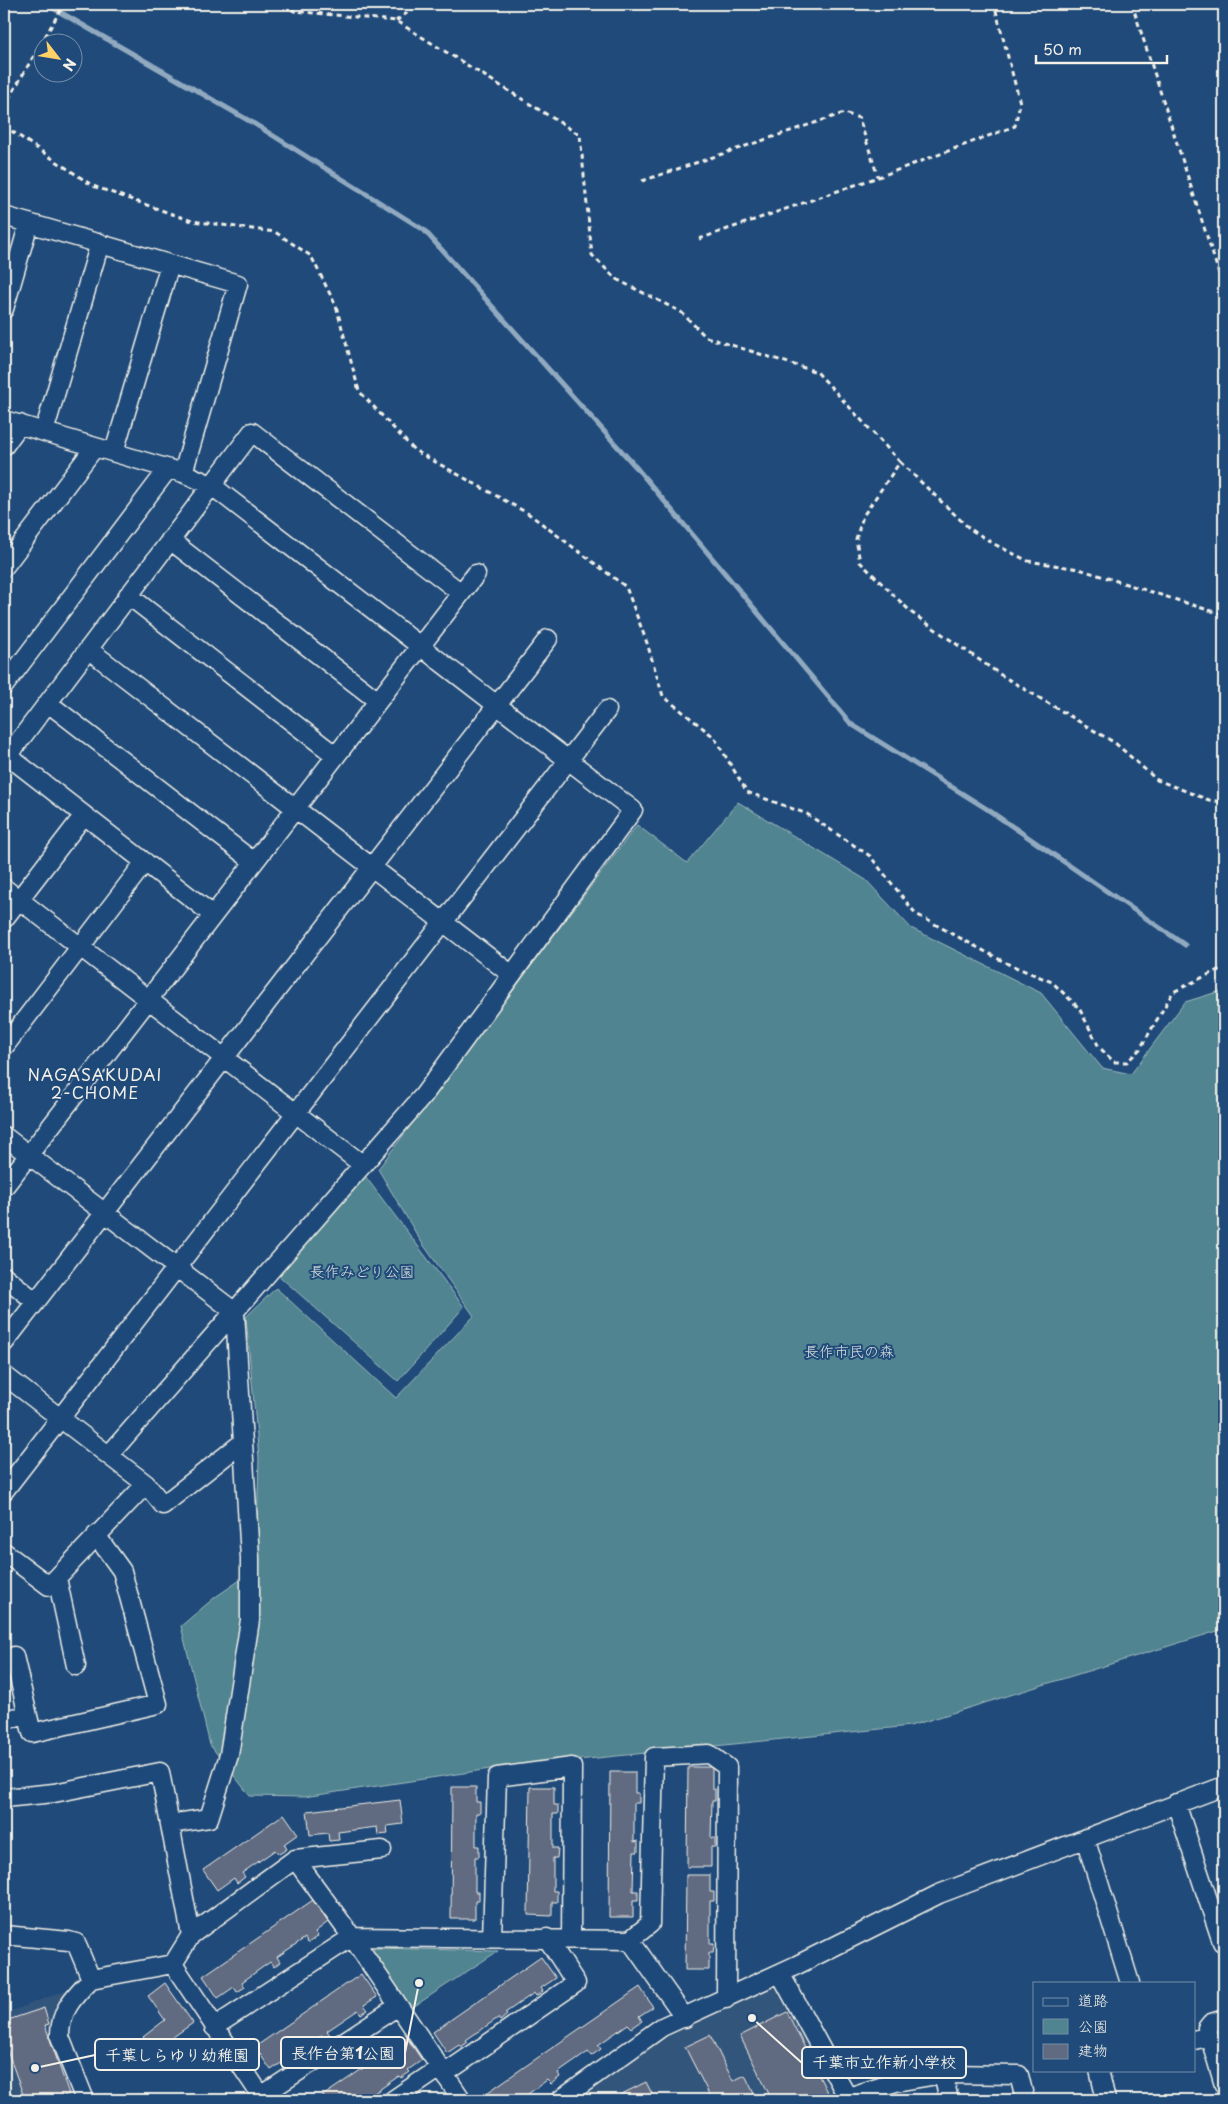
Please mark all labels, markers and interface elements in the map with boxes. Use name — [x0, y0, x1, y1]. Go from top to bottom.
north arrow — [32, 32, 82, 82]
scale bar — [1036, 32, 1167, 64]
text: 50 m — [1043, 37, 1082, 60]
text: N — [58, 55, 81, 75]
district label: NAGASAKUDAI 2-CHOME — [27, 1062, 163, 1104]
park label: 長作みどり公園 — [309, 1259, 415, 1282]
park label: 長作市民の森 — [804, 1339, 894, 1362]
legend — [1033, 1982, 1196, 2072]
text: 道路 — [1078, 1988, 1108, 2011]
text: 公園 — [1078, 2014, 1108, 2037]
callout: 長作台第1公園 — [281, 2037, 405, 2068]
text: 建物 — [1078, 2038, 1108, 2061]
callout: 千葉しらゆり幼稚園 — [95, 2039, 259, 2070]
text: 長作台第1公園 — [291, 2040, 395, 2064]
text: 千葉しらゆり幼稚園 — [105, 2042, 249, 2066]
callout: 千葉市立作新小学校 — [802, 2047, 966, 2078]
text: 千葉市立作新小学校 — [812, 2049, 956, 2073]

